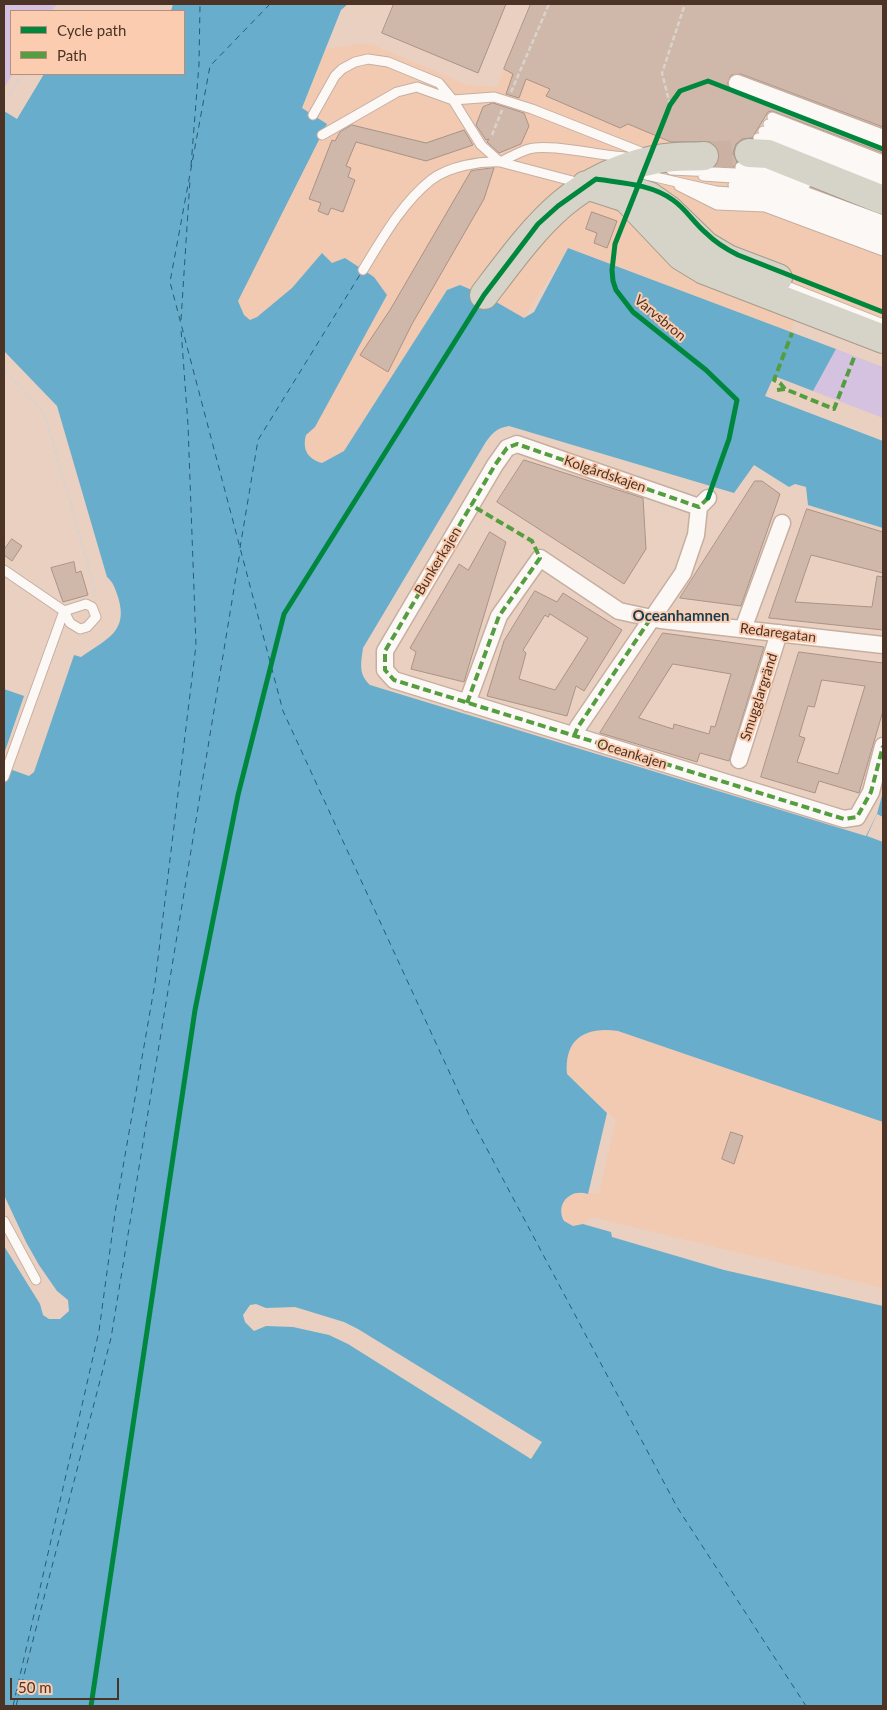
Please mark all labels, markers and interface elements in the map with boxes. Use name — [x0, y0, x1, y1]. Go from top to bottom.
legend — [10, 10, 185, 75]
text: Cycle path — [57, 21, 126, 39]
text: Path — [57, 46, 87, 64]
street label: Varvsbron — [631, 292, 689, 344]
street label: Kolgårdskajen — [562, 452, 648, 496]
street label: Bunkerkajen — [411, 524, 465, 598]
district label: Oceanhamnen — [633, 607, 729, 625]
street label: Redaregatan — [739, 620, 817, 646]
street label: Smugglargränd — [737, 651, 781, 743]
street label: Oceankajen — [595, 735, 669, 773]
scale bar — [12, 1668, 121, 1700]
text: 50 m — [18, 1678, 52, 1696]

